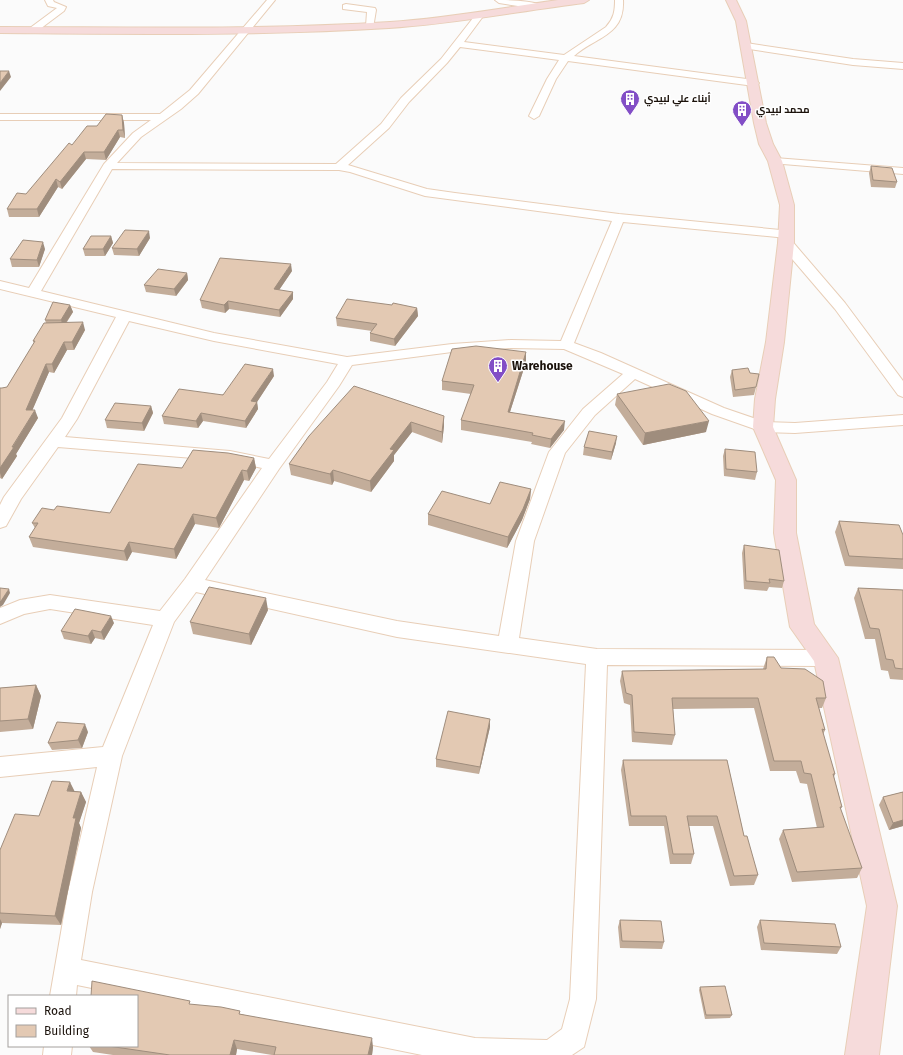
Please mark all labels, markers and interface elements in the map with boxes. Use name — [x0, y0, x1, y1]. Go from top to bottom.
building icon: أبناء علي لبيدي — [619, 88, 641, 116]
place label: أبناء علي لبيدي — [644, 92, 711, 107]
building icon: محمد لبيدي — [731, 99, 753, 127]
place label: محمد لبيدي — [756, 104, 810, 118]
building icon: Warehouse — [487, 355, 509, 383]
place label: Warehouse — [512, 359, 573, 373]
legend — [8, 995, 138, 1047]
text: Road — [44, 1004, 72, 1018]
text: Building — [44, 1024, 90, 1038]

